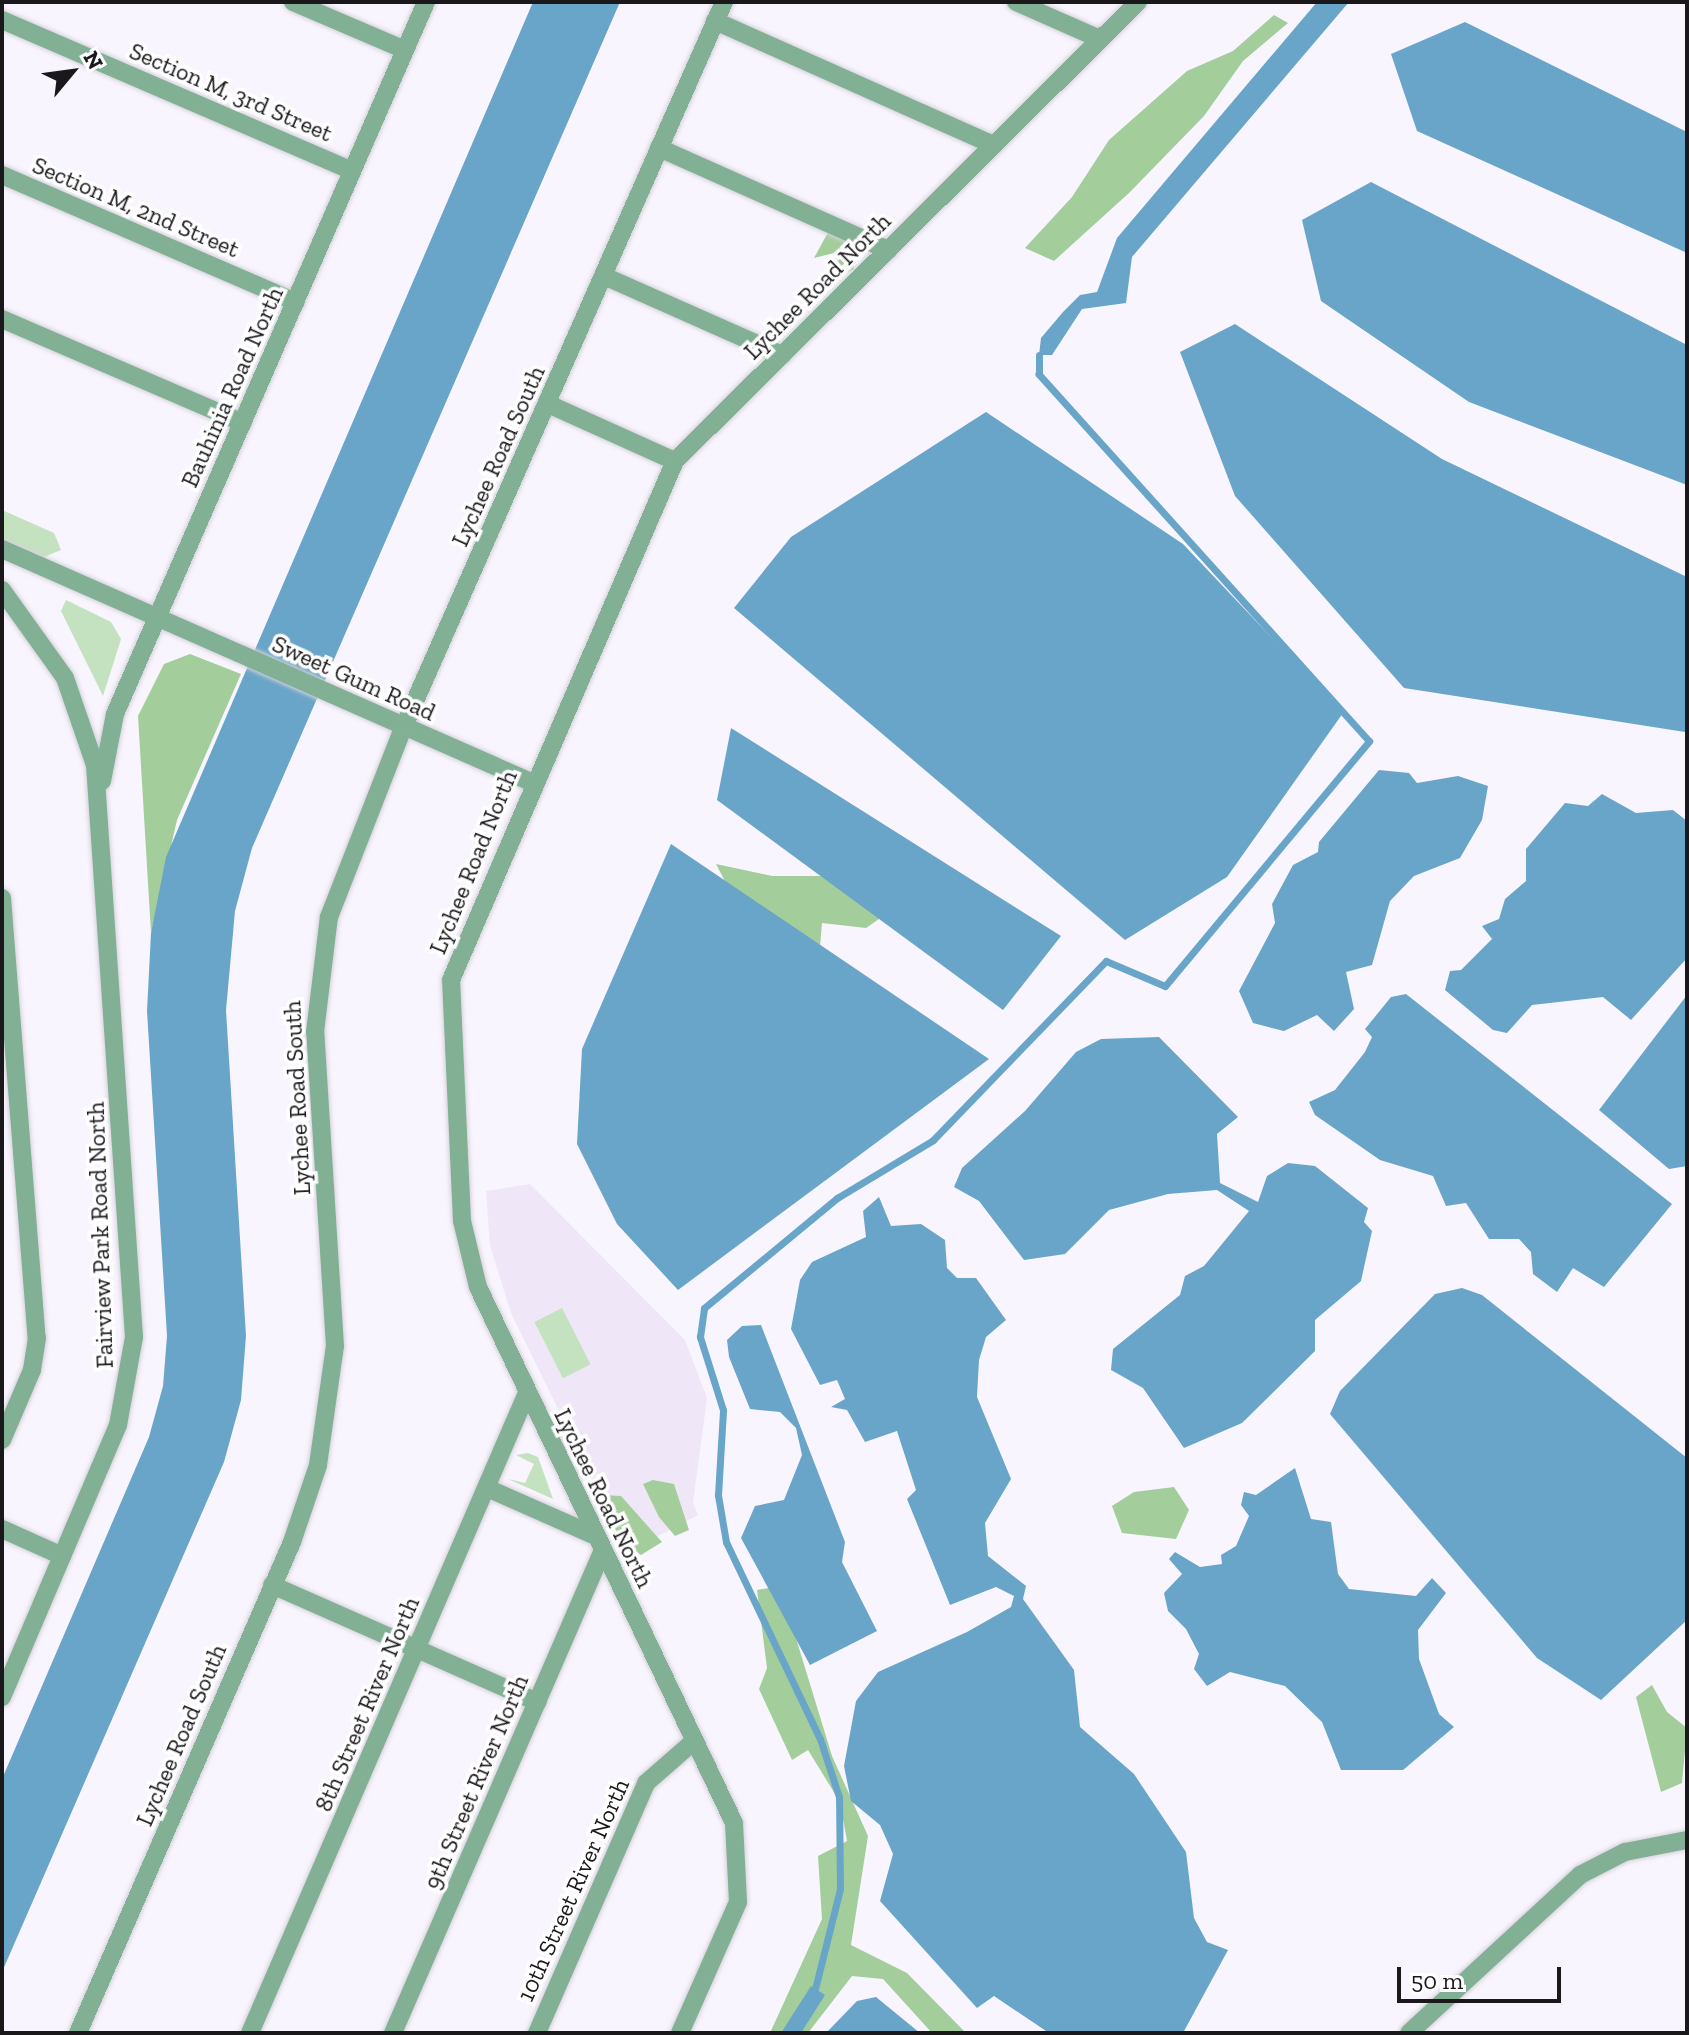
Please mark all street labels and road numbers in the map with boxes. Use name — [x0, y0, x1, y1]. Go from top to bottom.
street label: Section M, 3rd Street — [125, 36, 337, 148]
street label: Section M, 2nd Street — [28, 150, 244, 264]
street label: Lychee Road North — [738, 207, 896, 365]
street label: Bauhinia Road North — [175, 282, 289, 492]
street label: Lychee Road South — [445, 361, 551, 551]
street label: Sweet Gum Road — [268, 629, 440, 727]
street label: Lychee Road North — [423, 766, 523, 958]
street label: Lychee Road South — [278, 1000, 316, 1196]
street label: Fairview Park Road North — [81, 1101, 119, 1369]
street label: Lychee Road North — [548, 1404, 660, 1592]
street label: 8th Street River North — [309, 1592, 425, 1816]
street label: Lychee Road South — [130, 1640, 232, 1830]
street label: 9th Street River North — [418, 1670, 534, 1894]
street label: 10th Street River North — [511, 1774, 635, 2006]

